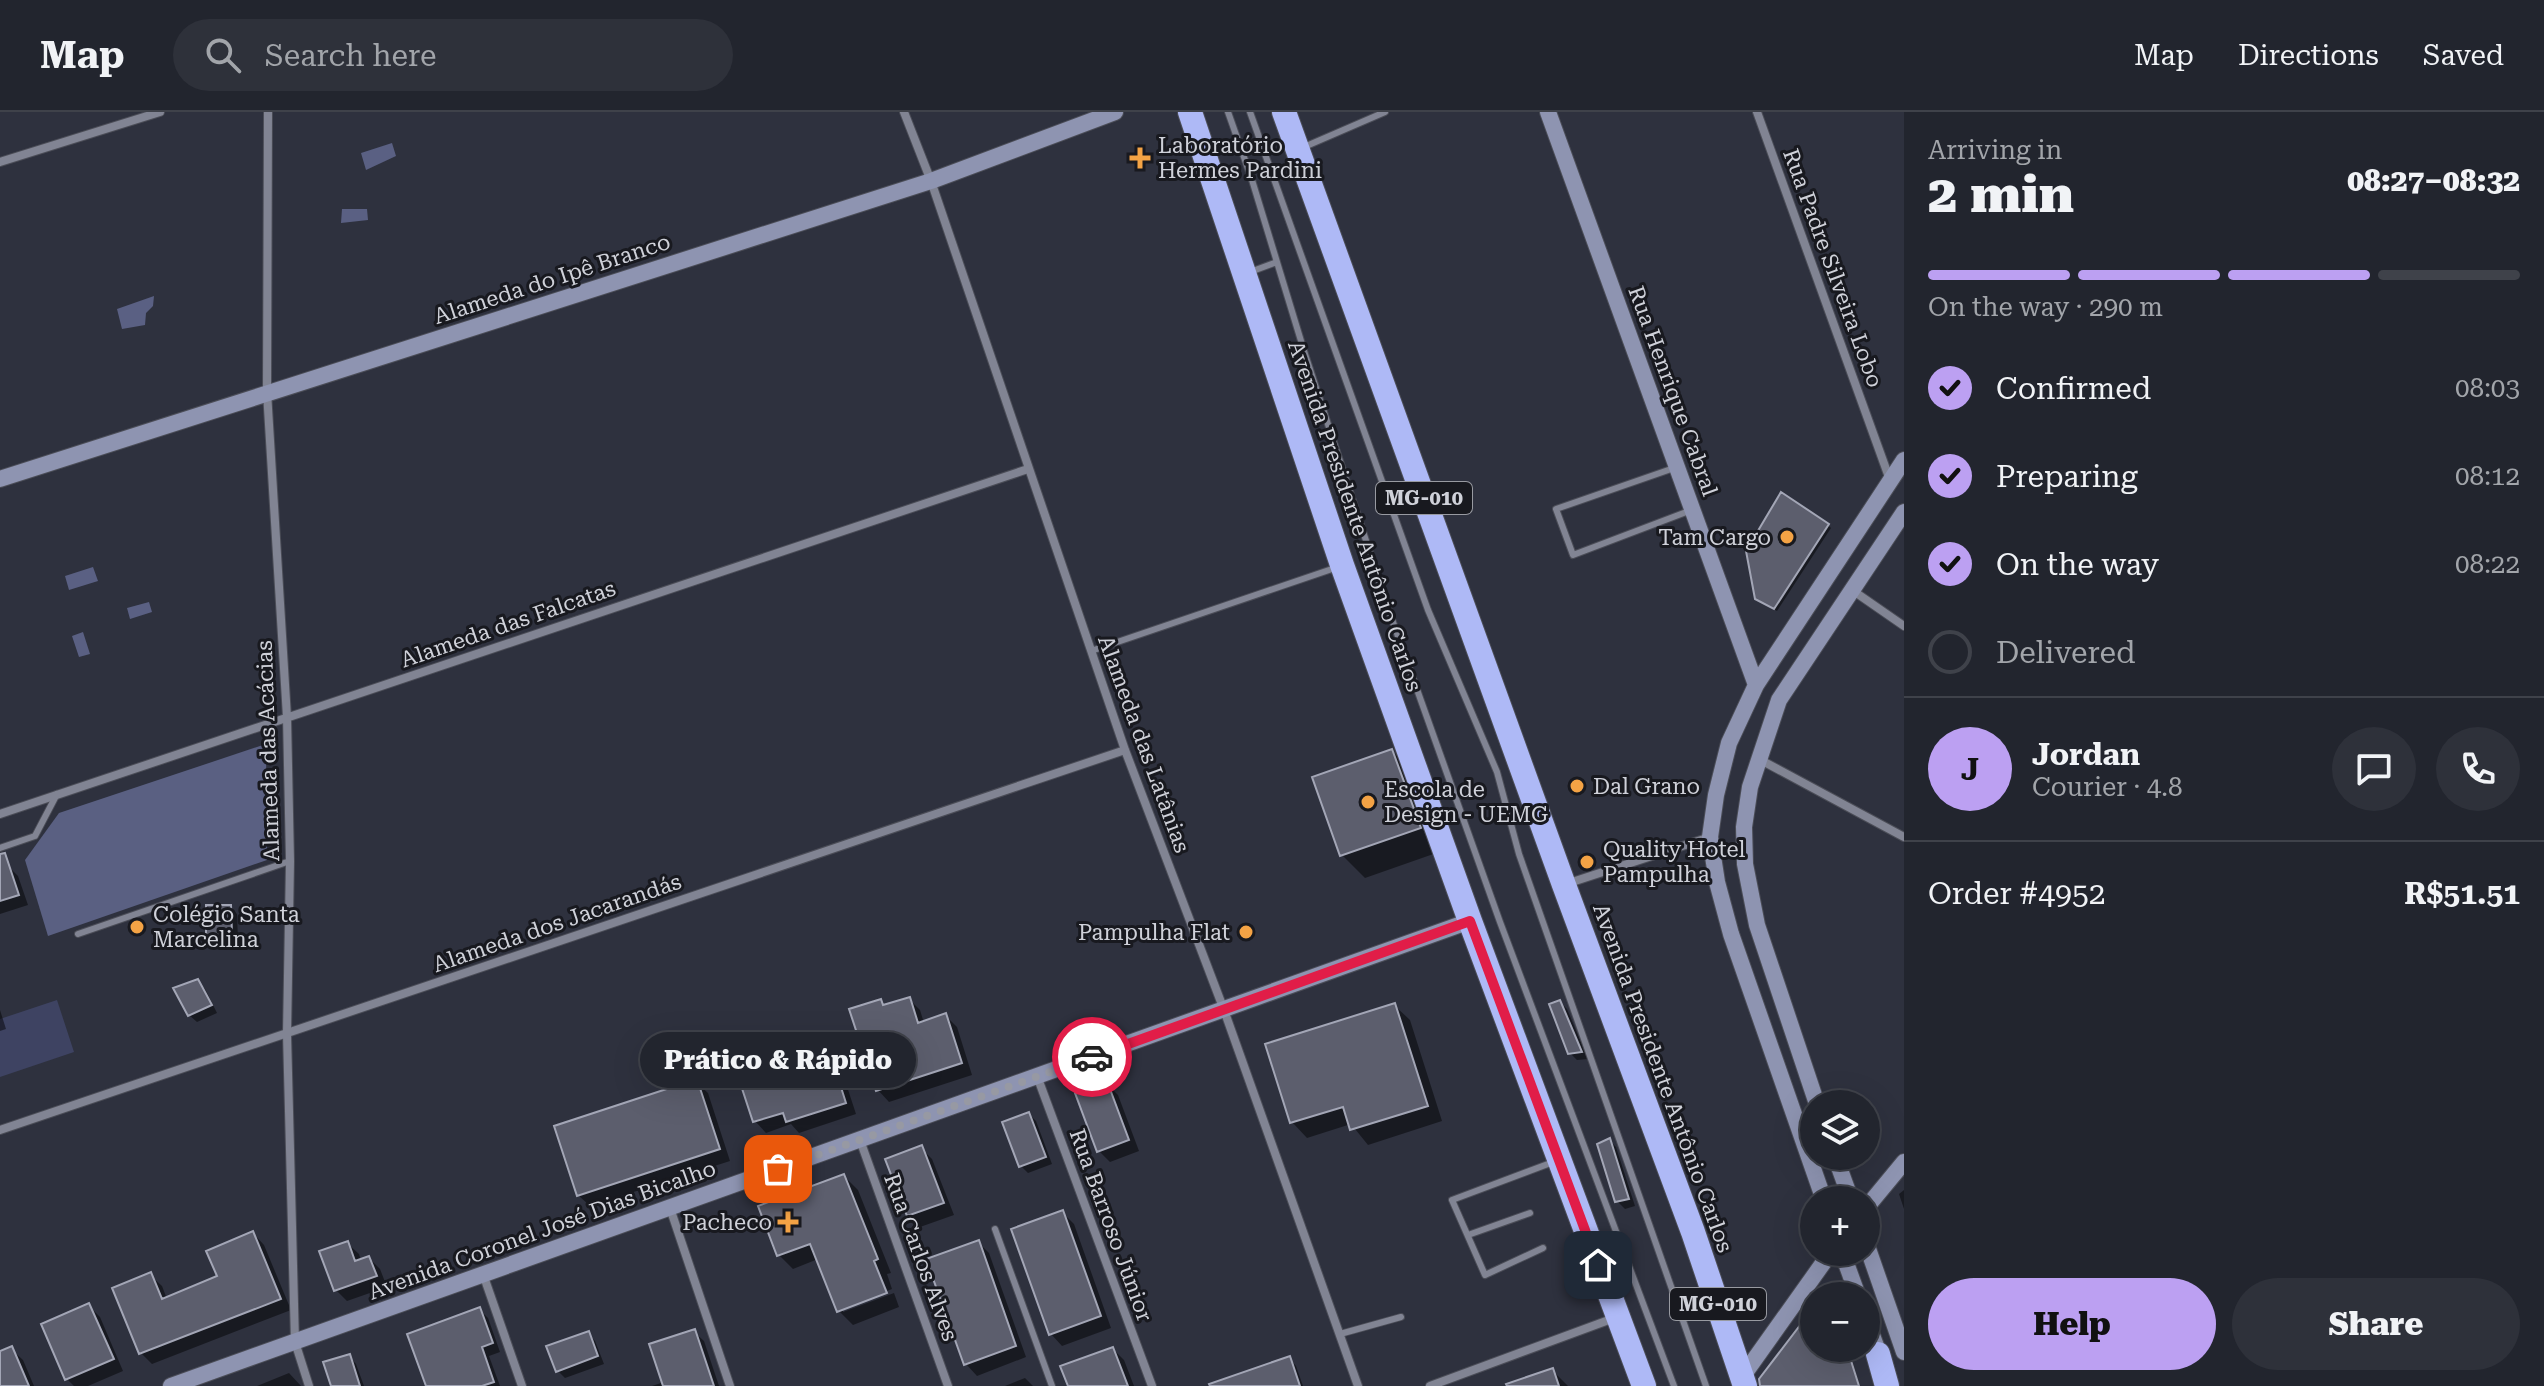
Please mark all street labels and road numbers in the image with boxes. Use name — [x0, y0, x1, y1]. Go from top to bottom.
street label: Rua Padre Silveira Lobo — [1778, 145, 1888, 391]
street label: Alameda do Ipê Branco — [431, 229, 673, 329]
street label: Rua Henrique Cabral — [1623, 283, 1723, 499]
street label: Avenida Presidente Antônio Carlos — [1283, 337, 1427, 695]
road number: MG-010 — [1376, 482, 1472, 514]
street label: Alameda das Falcatas — [397, 575, 619, 673]
street label: Alameda das Latânias — [1093, 632, 1195, 856]
street label: Alameda das Acácias — [252, 640, 284, 862]
street label: Alameda dos Jacarandás — [429, 869, 685, 977]
street label: Avenida Presidente Antônio Carlos — [1588, 900, 1738, 1256]
street label: Rua Barroso Júnior — [1065, 1125, 1157, 1325]
street label: Avenida Coronel José Dias Bicalho — [365, 1155, 719, 1305]
street label: Rua Carlos Alves — [879, 1170, 963, 1344]
road number: MG-010 — [1670, 1288, 1766, 1320]

